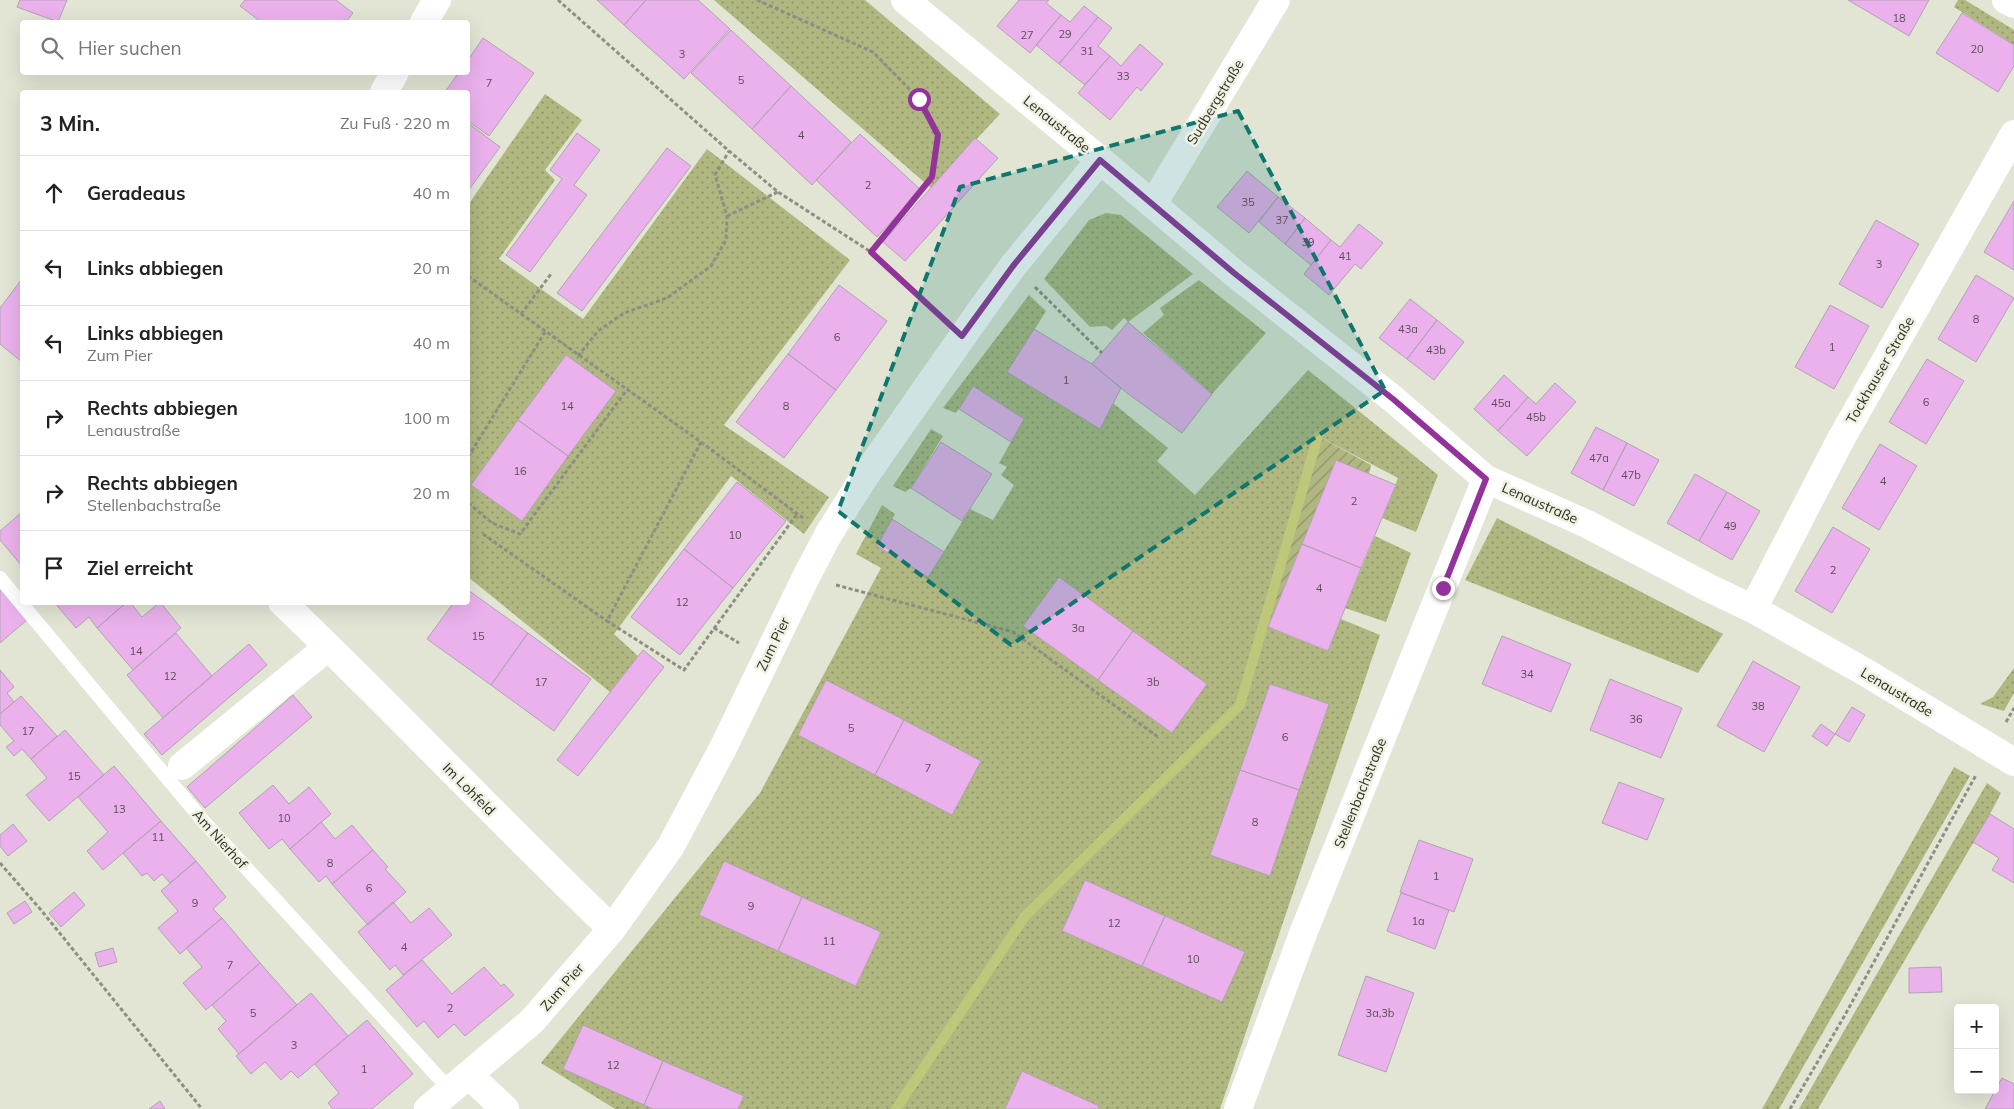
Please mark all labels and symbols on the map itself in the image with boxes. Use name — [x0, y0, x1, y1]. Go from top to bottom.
house number: 18 — [1892, 11, 1906, 25]
house number: 29 — [1058, 27, 1072, 41]
house number: 27 — [1020, 28, 1034, 42]
house number: 20 — [1970, 42, 1984, 56]
house number: 31 — [1080, 44, 1094, 58]
house number: 3 — [679, 47, 685, 61]
street label: Sudbergstraße — [1182, 56, 1248, 148]
house number: 33 — [1116, 69, 1130, 83]
house number: 5 — [738, 73, 745, 87]
house number: 7 — [486, 76, 492, 90]
route start — [908, 88, 931, 111]
street label: Lenaustraße — [1020, 91, 1094, 157]
house number: 4 — [798, 128, 805, 142]
house number: 2 — [865, 178, 872, 192]
house number: 35 — [1241, 195, 1255, 209]
house number: 37 — [1275, 213, 1289, 227]
house number: 39 — [1301, 235, 1315, 249]
house number: 41 — [1338, 249, 1352, 263]
house number: 3 — [1876, 257, 1882, 271]
house number: 8 — [1973, 312, 1980, 326]
street label: Tockhauser Straße — [1842, 313, 1918, 427]
house number: 43a — [1398, 322, 1418, 336]
house number: 6 — [834, 330, 841, 344]
house number: 1 — [1829, 340, 1835, 354]
house number: 43b — [1426, 343, 1446, 357]
house number: 1 — [1063, 373, 1069, 387]
house number: 6 — [1923, 395, 1930, 409]
house number: 45a — [1491, 396, 1511, 410]
house number: 14 — [560, 399, 574, 413]
house number: 8 — [783, 399, 790, 413]
house number: 45b — [1526, 410, 1546, 424]
house number: 47a — [1589, 451, 1609, 465]
house number: 16 — [513, 464, 527, 478]
house number: 47b — [1621, 468, 1641, 482]
house number: 4 — [1880, 474, 1887, 488]
street label: Lenaustraße — [1499, 478, 1581, 528]
house number: 2 — [1351, 494, 1358, 508]
house number: 49 — [1723, 519, 1737, 533]
house number: 10 — [728, 528, 742, 542]
house number: 2 — [1830, 563, 1837, 577]
route end — [1432, 577, 1455, 600]
house number: 4 — [1316, 581, 1323, 595]
house number: 12 — [675, 595, 689, 609]
street label: Zum Pier — [752, 613, 794, 674]
house number: 3a — [1071, 621, 1085, 635]
house number: 15 — [471, 629, 485, 643]
house number: 14 — [129, 644, 143, 658]
street label: Lenaustraße — [1857, 663, 1937, 721]
house number: 34 — [1520, 667, 1534, 681]
house number: 12 — [163, 669, 177, 683]
house number: 17 — [534, 675, 548, 689]
house number: 3b — [1146, 675, 1160, 689]
house number: 38 — [1751, 699, 1765, 713]
house number: 36 — [1629, 712, 1643, 726]
house number: 5 — [848, 721, 855, 735]
house number: 17 — [21, 724, 35, 738]
house number: 6 — [1282, 730, 1289, 744]
street label: Stellenbachstraße — [1330, 735, 1390, 851]
street label: Im Lohfeld — [439, 759, 499, 819]
house number: 7 — [925, 761, 931, 775]
house number: 15 — [67, 769, 81, 783]
house number: 13 — [112, 802, 126, 816]
street label: Am Nierhof — [189, 806, 251, 873]
house number: 10 — [277, 811, 291, 825]
house number: 8 — [1252, 815, 1259, 829]
house number: 11 — [151, 830, 165, 844]
house number: 8 — [327, 856, 334, 870]
house number: 1 — [1433, 869, 1439, 883]
house number: 6 — [366, 881, 373, 895]
house number: 9 — [192, 896, 198, 910]
house number: 9 — [748, 899, 754, 913]
house number: 1a — [1411, 914, 1425, 928]
house number: 12 — [1107, 916, 1121, 930]
house number: 11 — [822, 934, 836, 948]
house number: 4 — [401, 940, 408, 954]
house number: 10 — [1186, 952, 1200, 966]
house number: 7 — [227, 958, 233, 972]
street label: Zum Pier — [536, 959, 588, 1015]
house number: 2 — [447, 1001, 454, 1015]
house number: 5 — [250, 1006, 257, 1020]
house number: 3a,3b — [1366, 1006, 1395, 1020]
house number: 3 — [291, 1038, 297, 1052]
house number: 12 — [606, 1058, 620, 1072]
house number: 1 — [361, 1062, 367, 1076]

